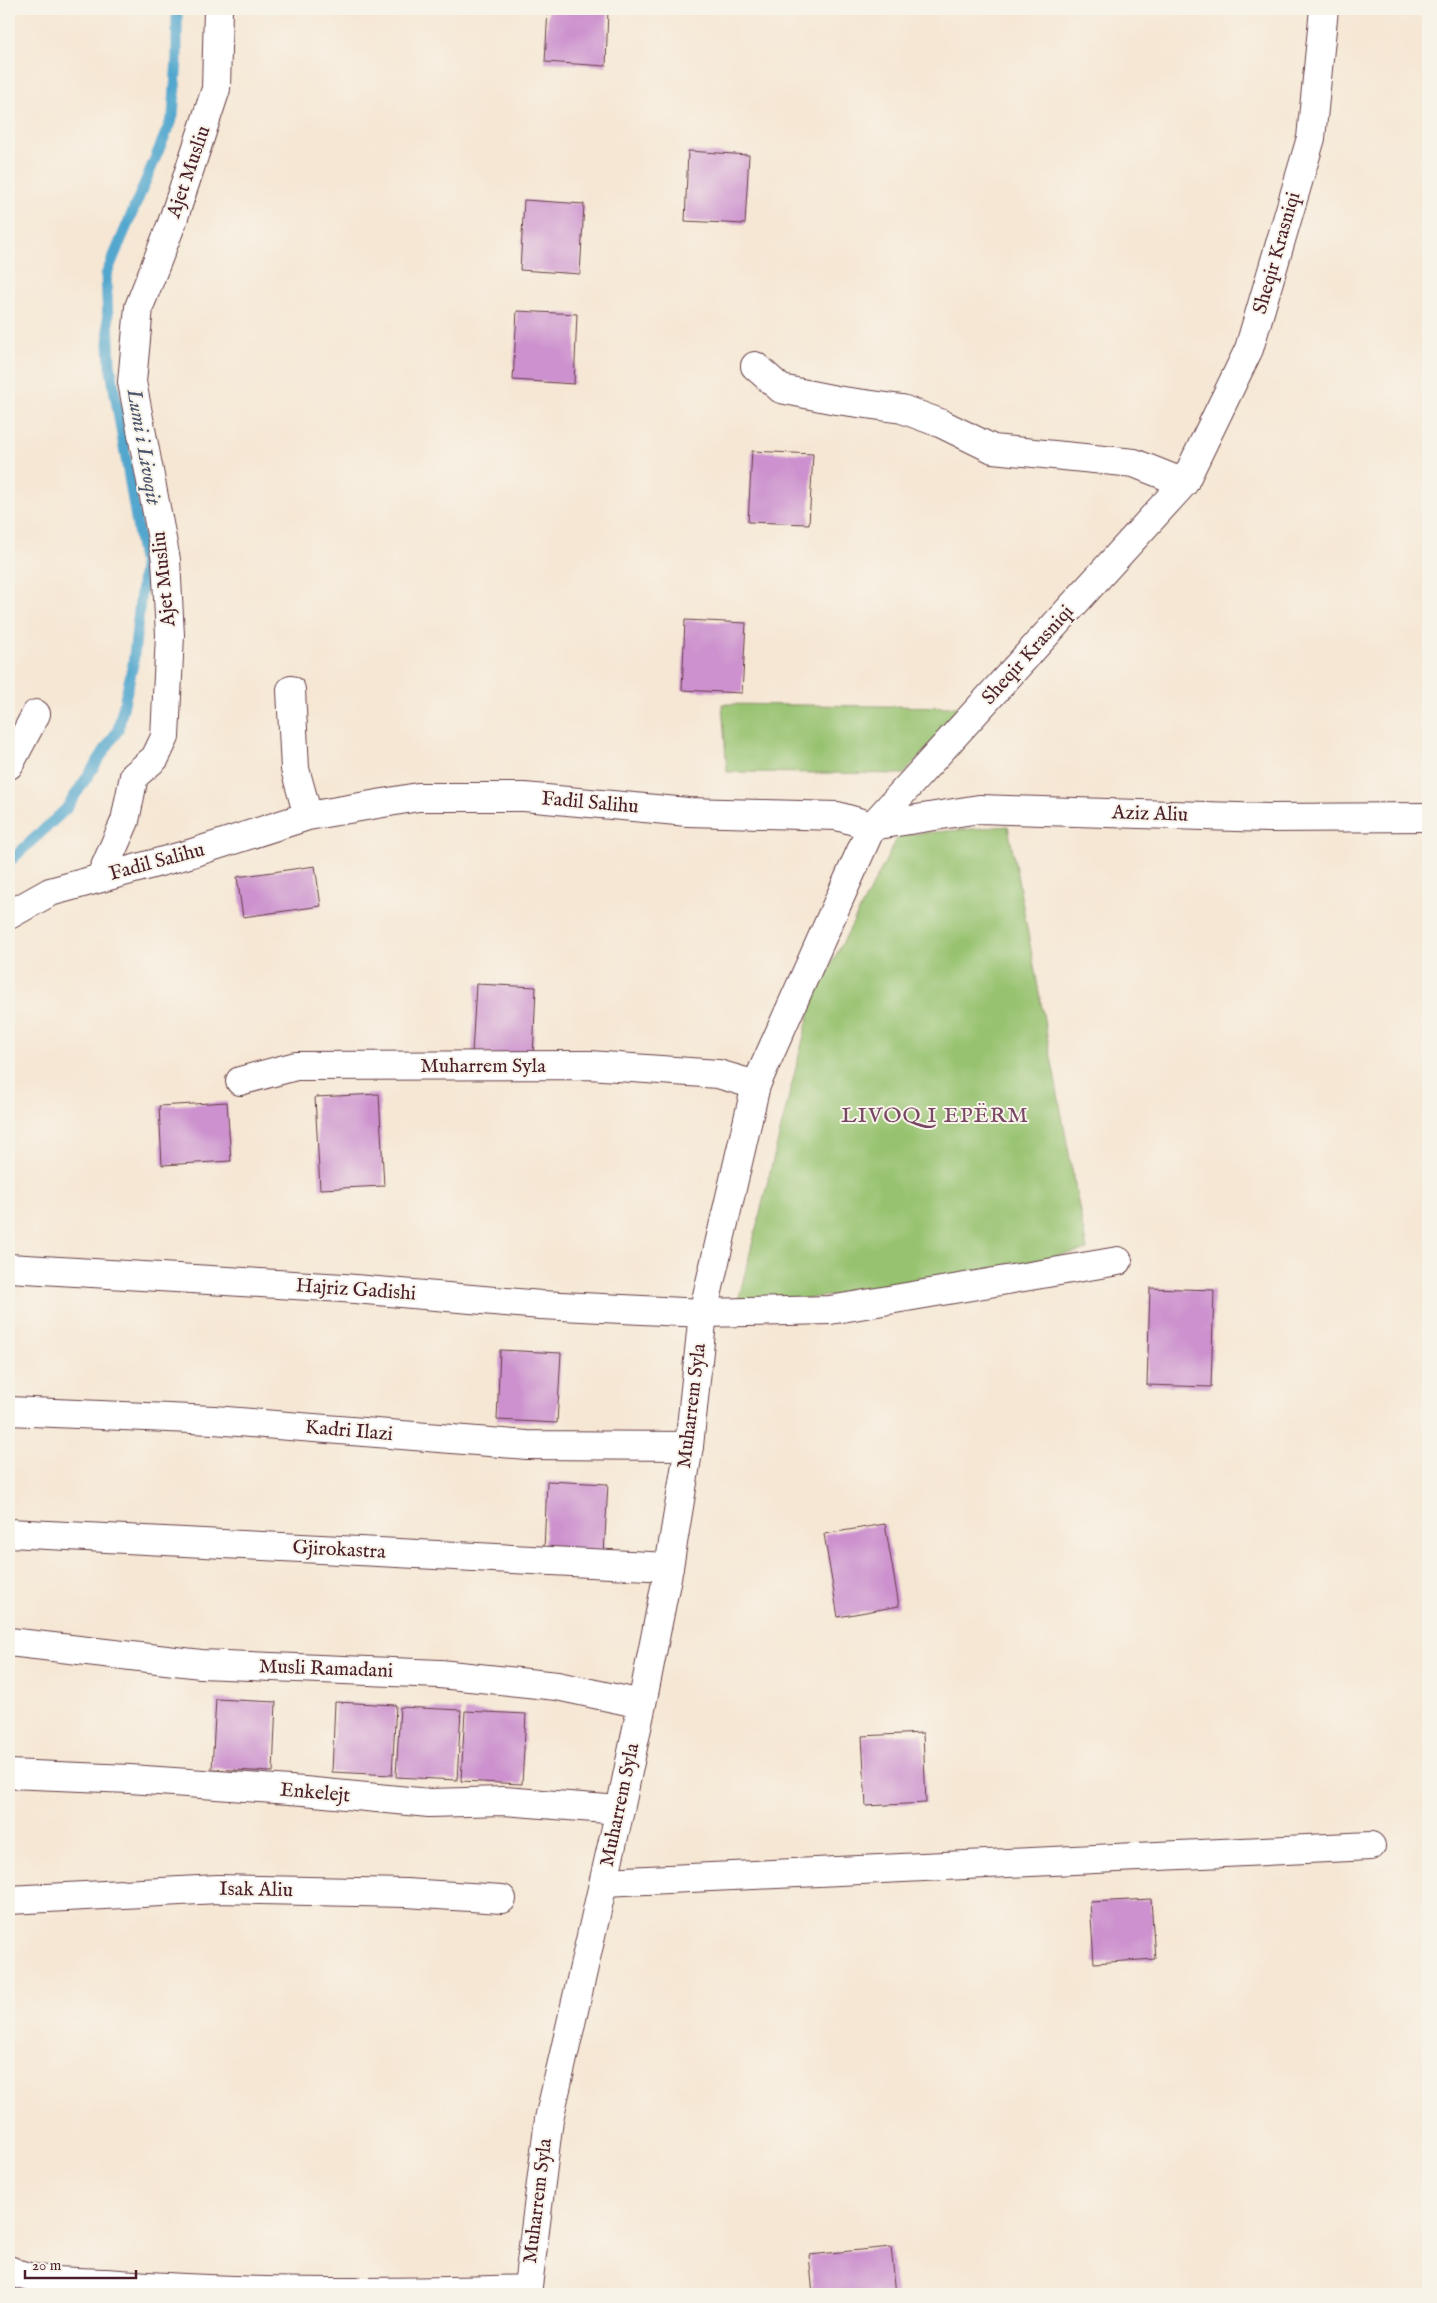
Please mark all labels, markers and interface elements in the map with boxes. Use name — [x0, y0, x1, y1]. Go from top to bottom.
street label: Ajet Musliu — [161, 123, 216, 222]
street label: Sheqir Krasniqi — [1248, 189, 1306, 317]
water label: Lumi i Livoqit — [119, 386, 167, 508]
street label: Ajet Musliu — [147, 530, 182, 629]
street label: Sheqir Krasniqi — [977, 600, 1079, 710]
street label: Fadil Salihu — [540, 786, 640, 820]
street label: Aziz Aliu — [1110, 800, 1189, 828]
street label: Fadil Salihu — [107, 837, 207, 887]
street label: Muharrem Syla — [420, 1054, 546, 1079]
district label: LIVOQ I EPËRM — [841, 1102, 1029, 1130]
street label: Hajriz Gadishi — [295, 1273, 417, 1307]
street label: Muharrem Syla — [672, 1342, 712, 1470]
street label: Kadri Ilazi — [304, 1415, 394, 1447]
street label: Gjirokastra — [292, 1535, 387, 1565]
street label: Musli Ramadani — [258, 1654, 394, 1684]
street label: Muharrem Syla — [595, 1741, 645, 1869]
street label: Enkelejt — [279, 1777, 351, 1809]
street label: Isak Aliu — [219, 1877, 293, 1903]
street label: Muharrem Syla — [518, 2137, 558, 2265]
scale bar — [25, 2248, 136, 2280]
text: 20 m — [32, 2256, 62, 2275]

